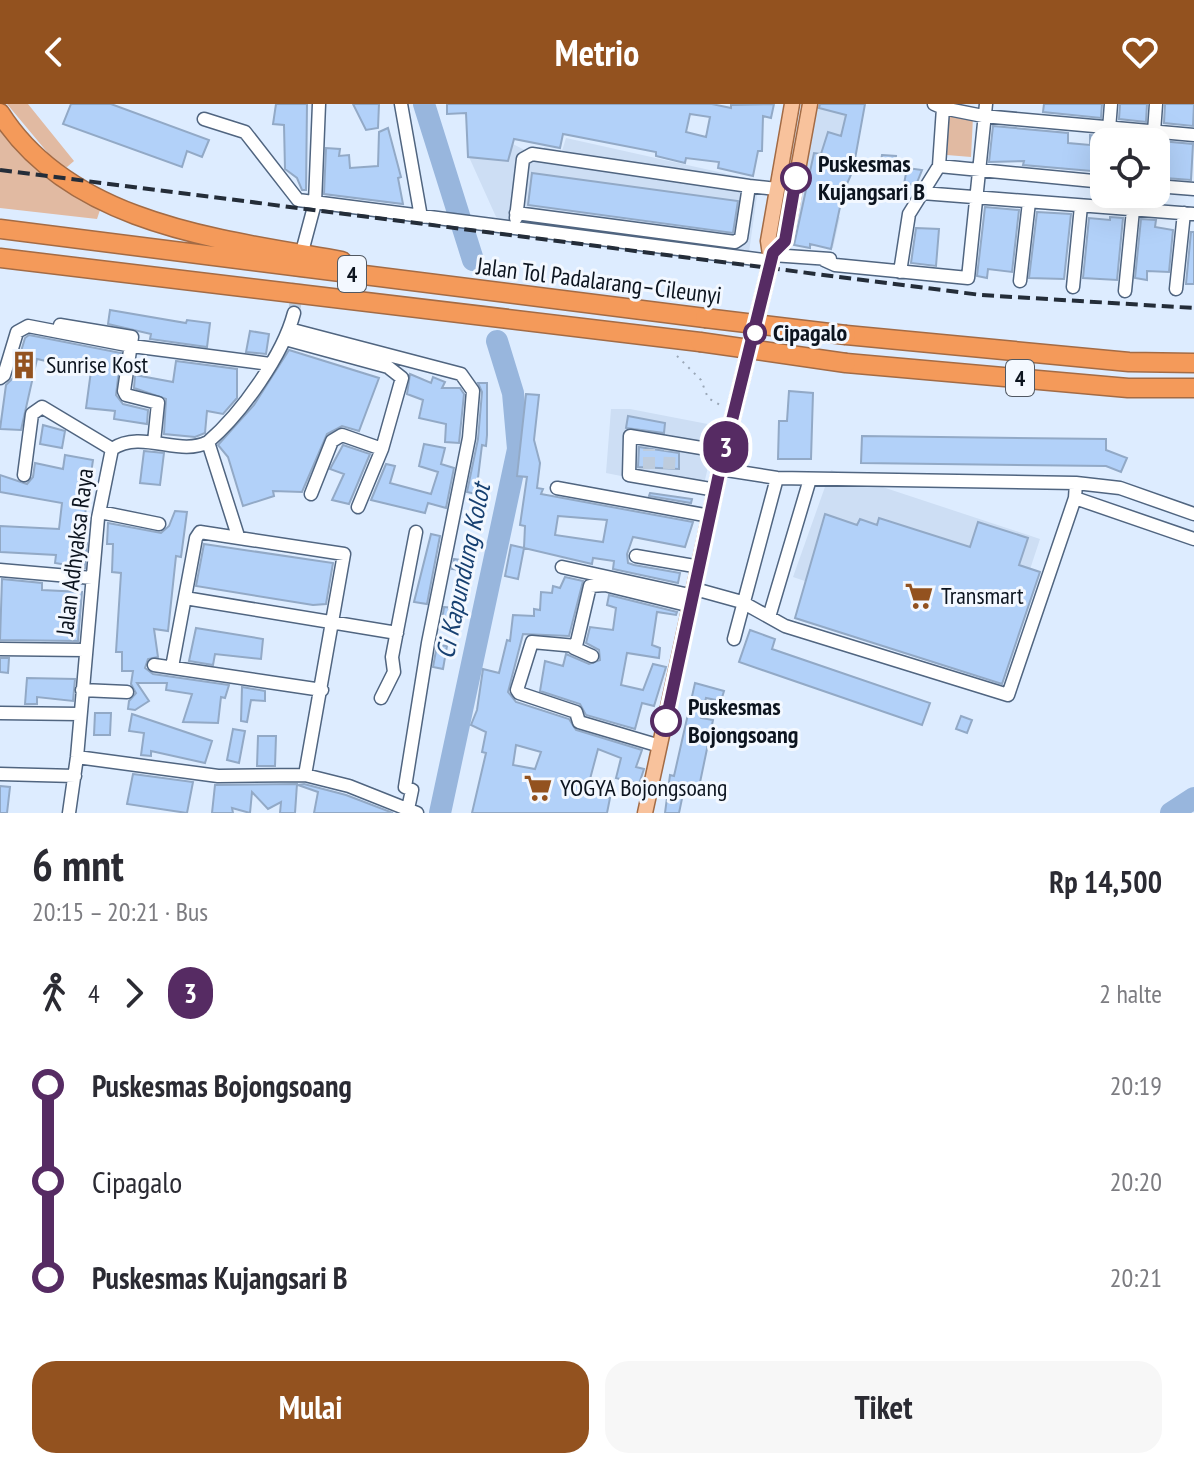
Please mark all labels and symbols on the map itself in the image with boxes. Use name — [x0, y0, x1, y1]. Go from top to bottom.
place label: Puskesmas Kujangsari B — [818, 148, 925, 207]
marker: Puskesmas Kujangsari B — [781, 163, 811, 193]
street label: Jalan Tol Padalarang–Cileunyi — [474, 250, 723, 311]
road number: 4 — [338, 256, 366, 292]
place label: Cipagalo — [773, 317, 847, 348]
marker: Cipagalo — [744, 322, 766, 344]
place label: Sunrise Kost — [46, 349, 148, 380]
building icon: Sunrise Kost — [9, 350, 39, 380]
road number: 4 — [1006, 360, 1034, 396]
line badge: 3 — [700, 421, 752, 473]
street label: Jalan Adhyaksa Raya — [49, 467, 100, 638]
water label: Ci Kapundung Kolot — [428, 478, 498, 661]
place label: Transmart — [941, 580, 1024, 611]
supermarket icon: Transmart — [904, 581, 934, 611]
place label: Puskesmas Bojongsoang — [688, 691, 798, 750]
marker: Puskesmas Bojongsoang — [651, 706, 681, 736]
place label: YOGYA Bojongsoang — [560, 772, 727, 803]
supermarket icon: YOGYA Bojongsoang — [523, 773, 553, 803]

